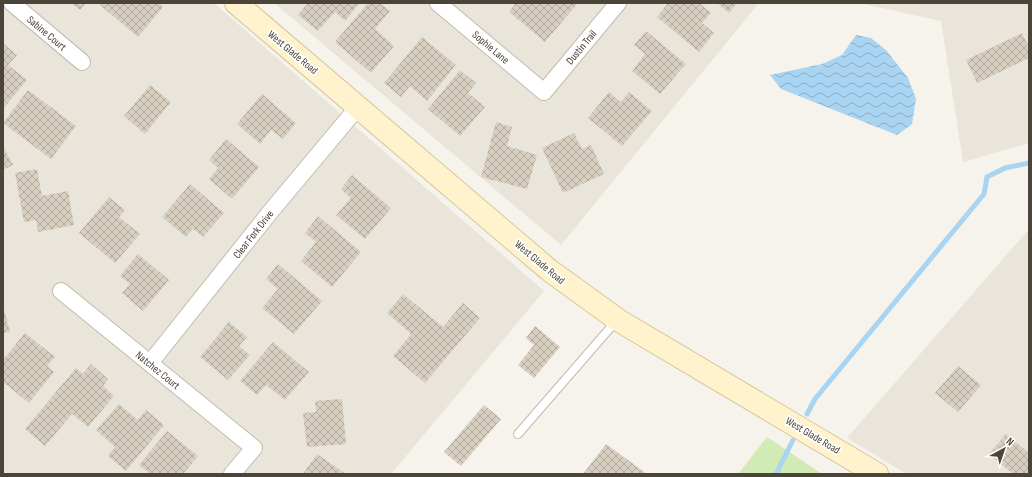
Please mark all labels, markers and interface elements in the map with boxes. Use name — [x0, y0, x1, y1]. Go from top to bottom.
street label: Sabine Court — [24, 13, 70, 54]
street label: West Glade Road — [265, 28, 321, 77]
street label: Sophie Lane — [470, 28, 512, 67]
street label: Dustin Trail — [563, 28, 599, 67]
street label: Clear Fork Drive — [230, 208, 276, 261]
street label: West Glade Road — [512, 238, 568, 287]
street label: Natchez Court — [133, 349, 183, 393]
street label: West Glade Road — [783, 414, 843, 457]
north arrow — [984, 429, 1024, 469]
text: N — [1004, 435, 1017, 449]

